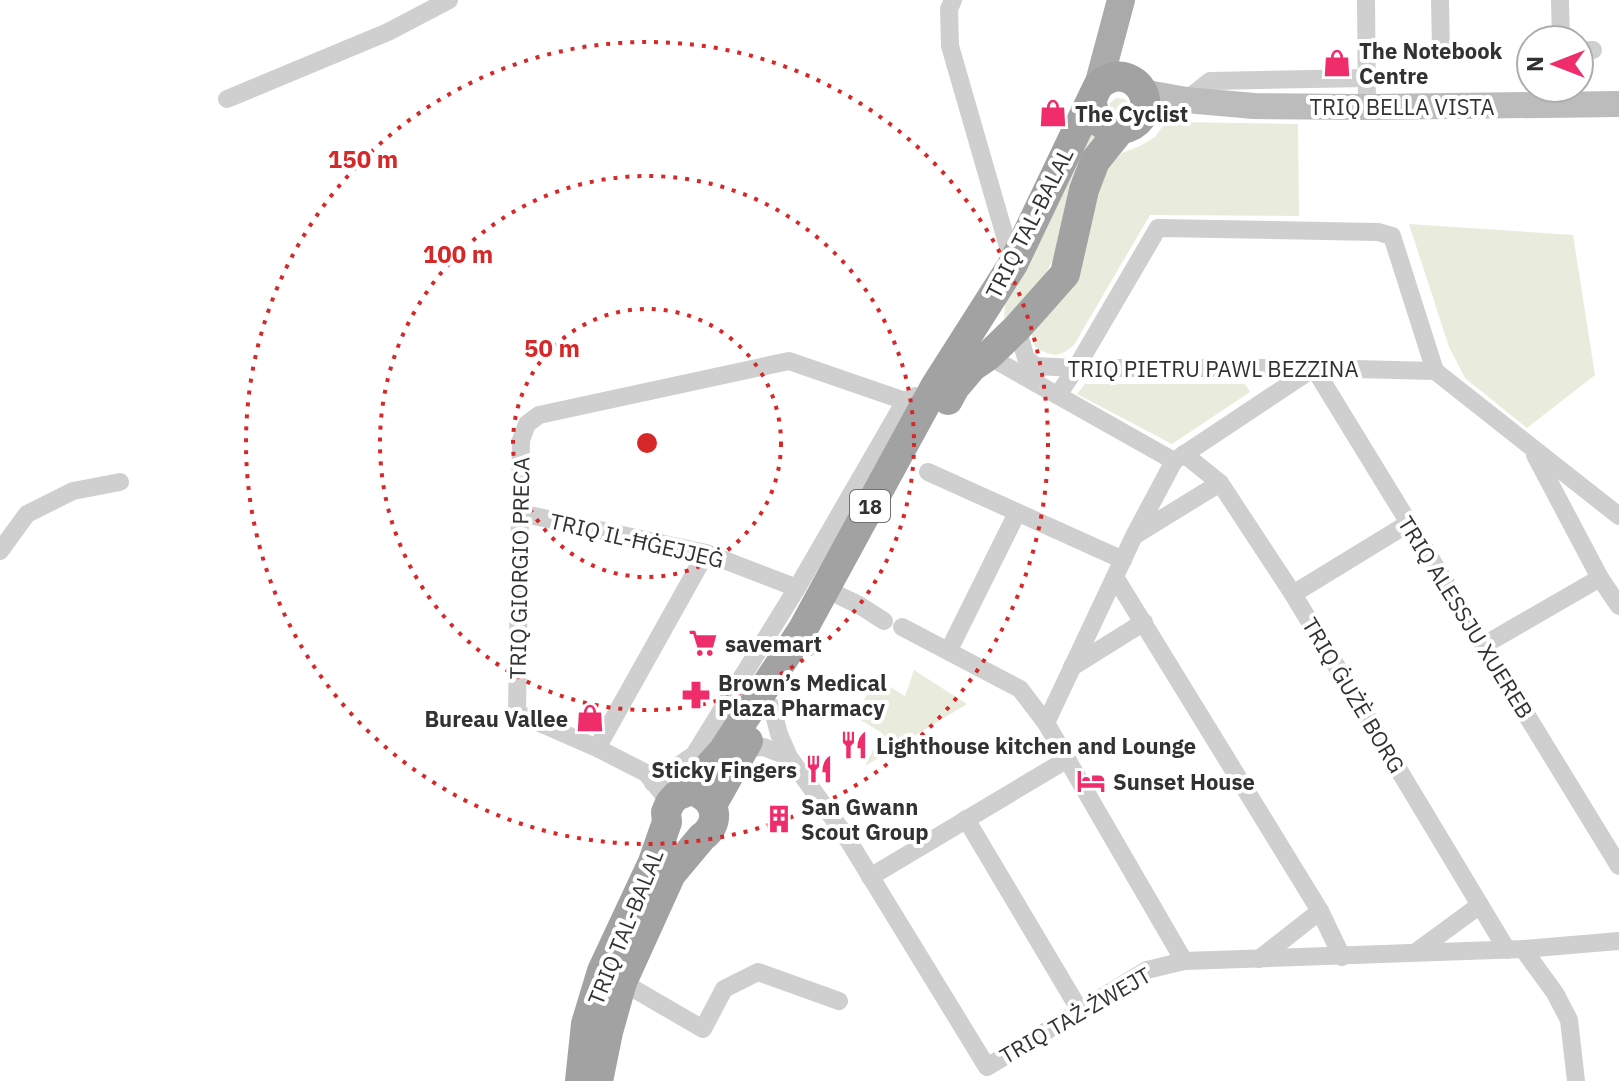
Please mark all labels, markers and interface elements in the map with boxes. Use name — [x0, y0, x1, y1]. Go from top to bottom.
north arrow — [1515, 24, 1595, 104]
place label: The Notebook Centre — [1359, 36, 1503, 90]
shop icon: The Notebook Centre — [1322, 48, 1352, 78]
text: N — [1520, 56, 1549, 72]
street label: TRIQ BELLA VISTA — [1309, 92, 1495, 121]
shop icon: The Cyclist — [1038, 98, 1068, 128]
place label: The Cyclist — [1075, 99, 1188, 128]
text: 150 m — [328, 143, 398, 175]
street label: TRIQ TAL-BALAL — [979, 143, 1079, 303]
text: 100 m — [423, 238, 493, 270]
text: 50 m — [524, 332, 580, 364]
street label: TRIQ PIETRU PAWL BEZZINA — [1067, 354, 1359, 383]
centre of rings — [633, 429, 661, 457]
street label: TRIQ GIORGIO PRECA — [503, 456, 535, 680]
road number: 18 — [850, 490, 890, 522]
street label: TRIQ IL-ĦĠEJJEĠ — [547, 506, 727, 574]
street label: TRIQ ALESSJU XUEREB — [1392, 510, 1540, 724]
street label: TRIQ ĠUŻÈ BORG — [1296, 612, 1412, 778]
supermarket icon: savemart — [688, 628, 718, 658]
place label: savemart — [725, 629, 822, 658]
place label: Brown’s Medical Plaza Pharmacy — [718, 668, 887, 722]
pharmacy icon: Brown’s Medical Plaza Pharmacy — [681, 680, 711, 710]
shop icon: Bureau Vallee — [575, 703, 605, 733]
place label: Bureau Vallee — [424, 704, 568, 733]
restaurant icon: Lighthouse kitchen and Lounge — [839, 730, 869, 760]
place label: Lighthouse kitchen and Lounge — [876, 731, 1196, 760]
restaurant icon: Sticky Fingers — [804, 754, 834, 784]
place label: Sticky Fingers — [651, 755, 797, 784]
hotel icon: Sunset House — [1076, 766, 1106, 796]
place label: Sunset House — [1113, 767, 1255, 796]
place label: San Gwann Scout Group — [801, 792, 929, 846]
building icon: San Gwann Scout Group — [764, 804, 794, 834]
street label: TRIQ TAL-BALAL — [581, 845, 669, 1009]
street label: TRIQ TAŻ-ŻWEJT — [994, 960, 1156, 1070]

